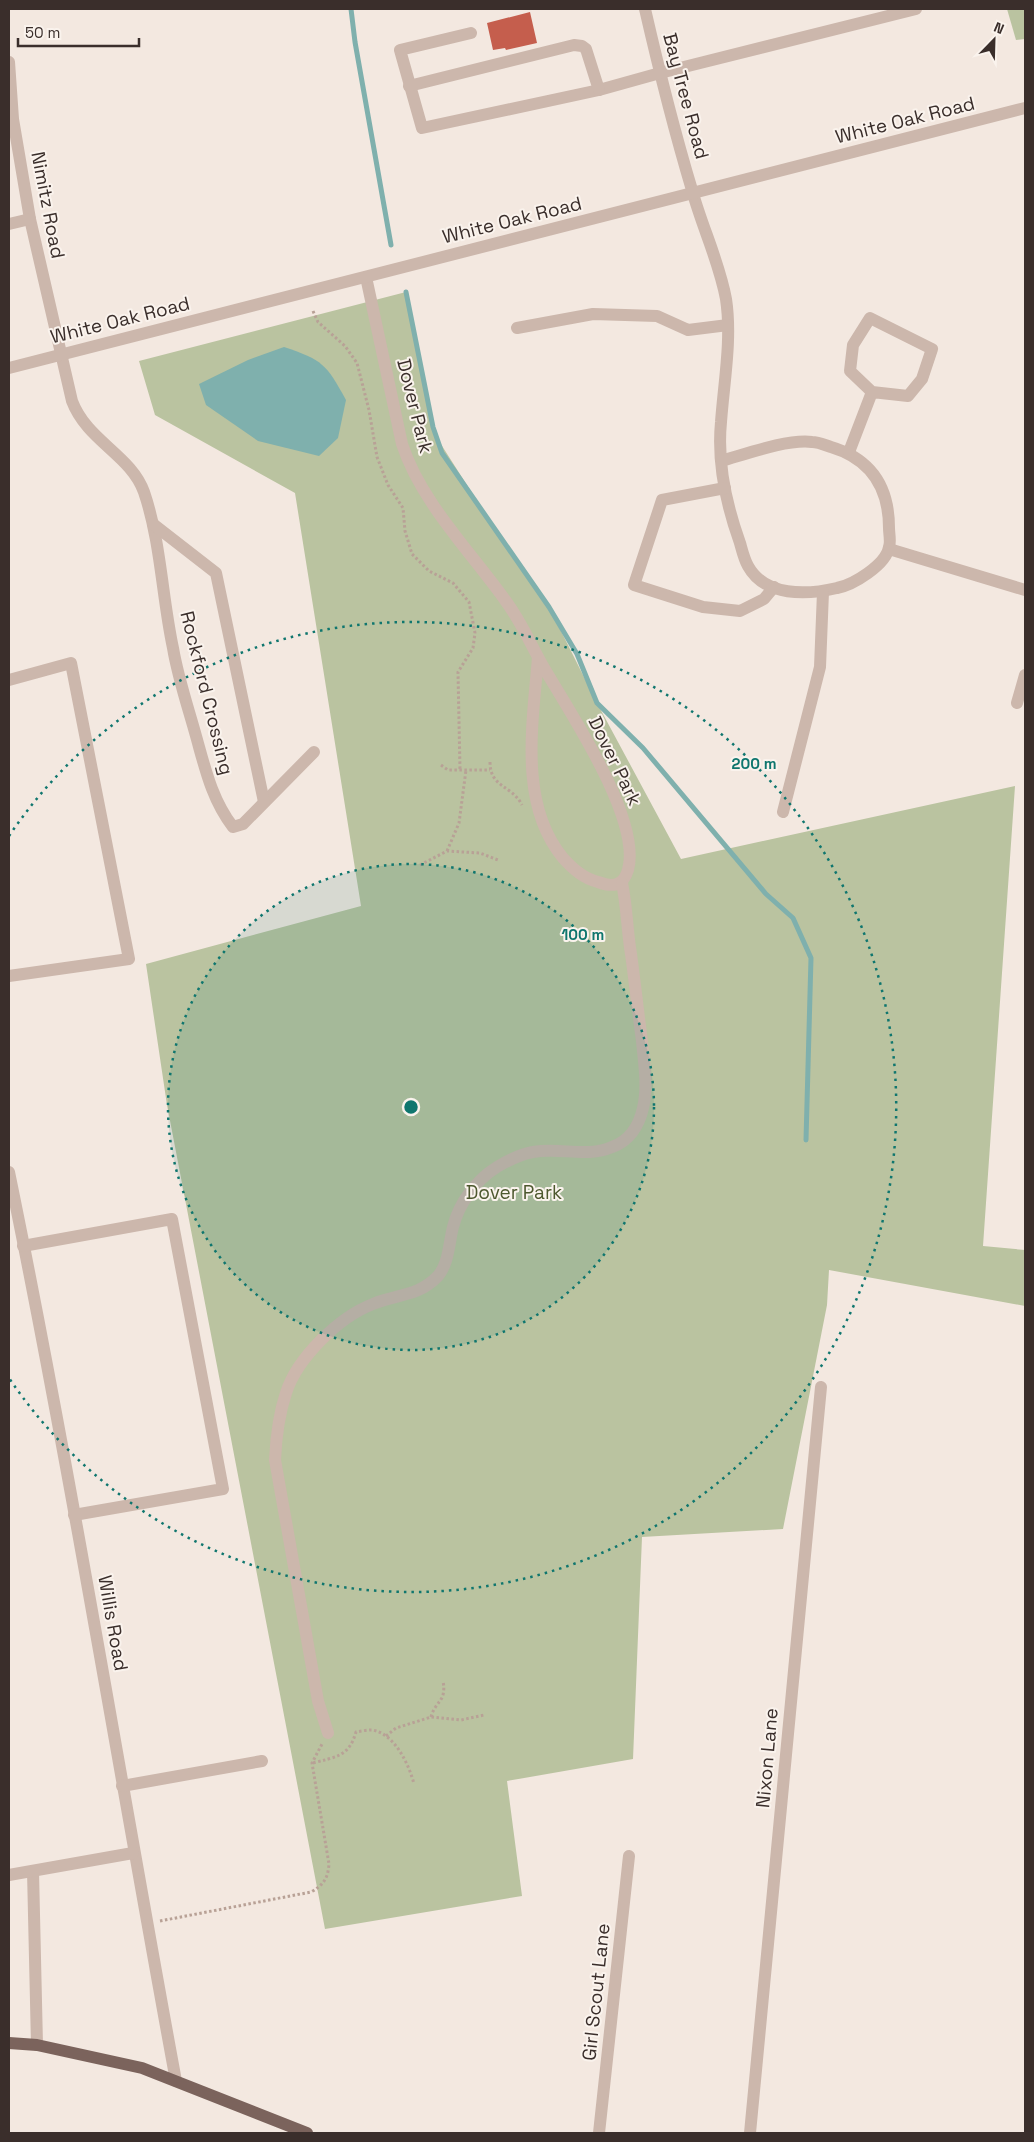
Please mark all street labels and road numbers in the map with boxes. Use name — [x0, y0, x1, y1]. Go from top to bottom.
street label: Bay Tree Road — [657, 30, 715, 162]
street label: White Oak Road — [833, 91, 977, 149]
street label: Nimitz Road — [25, 149, 71, 261]
street label: White Oak Road — [440, 191, 584, 249]
street label: White Oak Road — [48, 291, 192, 349]
street label: Dover Park — [391, 356, 439, 456]
street label: Rockford Crossing — [175, 608, 239, 778]
street label: Dover Park — [583, 712, 647, 810]
street label: Willis Road — [92, 1573, 134, 1673]
street label: Nixon Lane — [750, 1707, 784, 1809]
street label: Girl Scout Lane — [576, 1922, 616, 2062]

